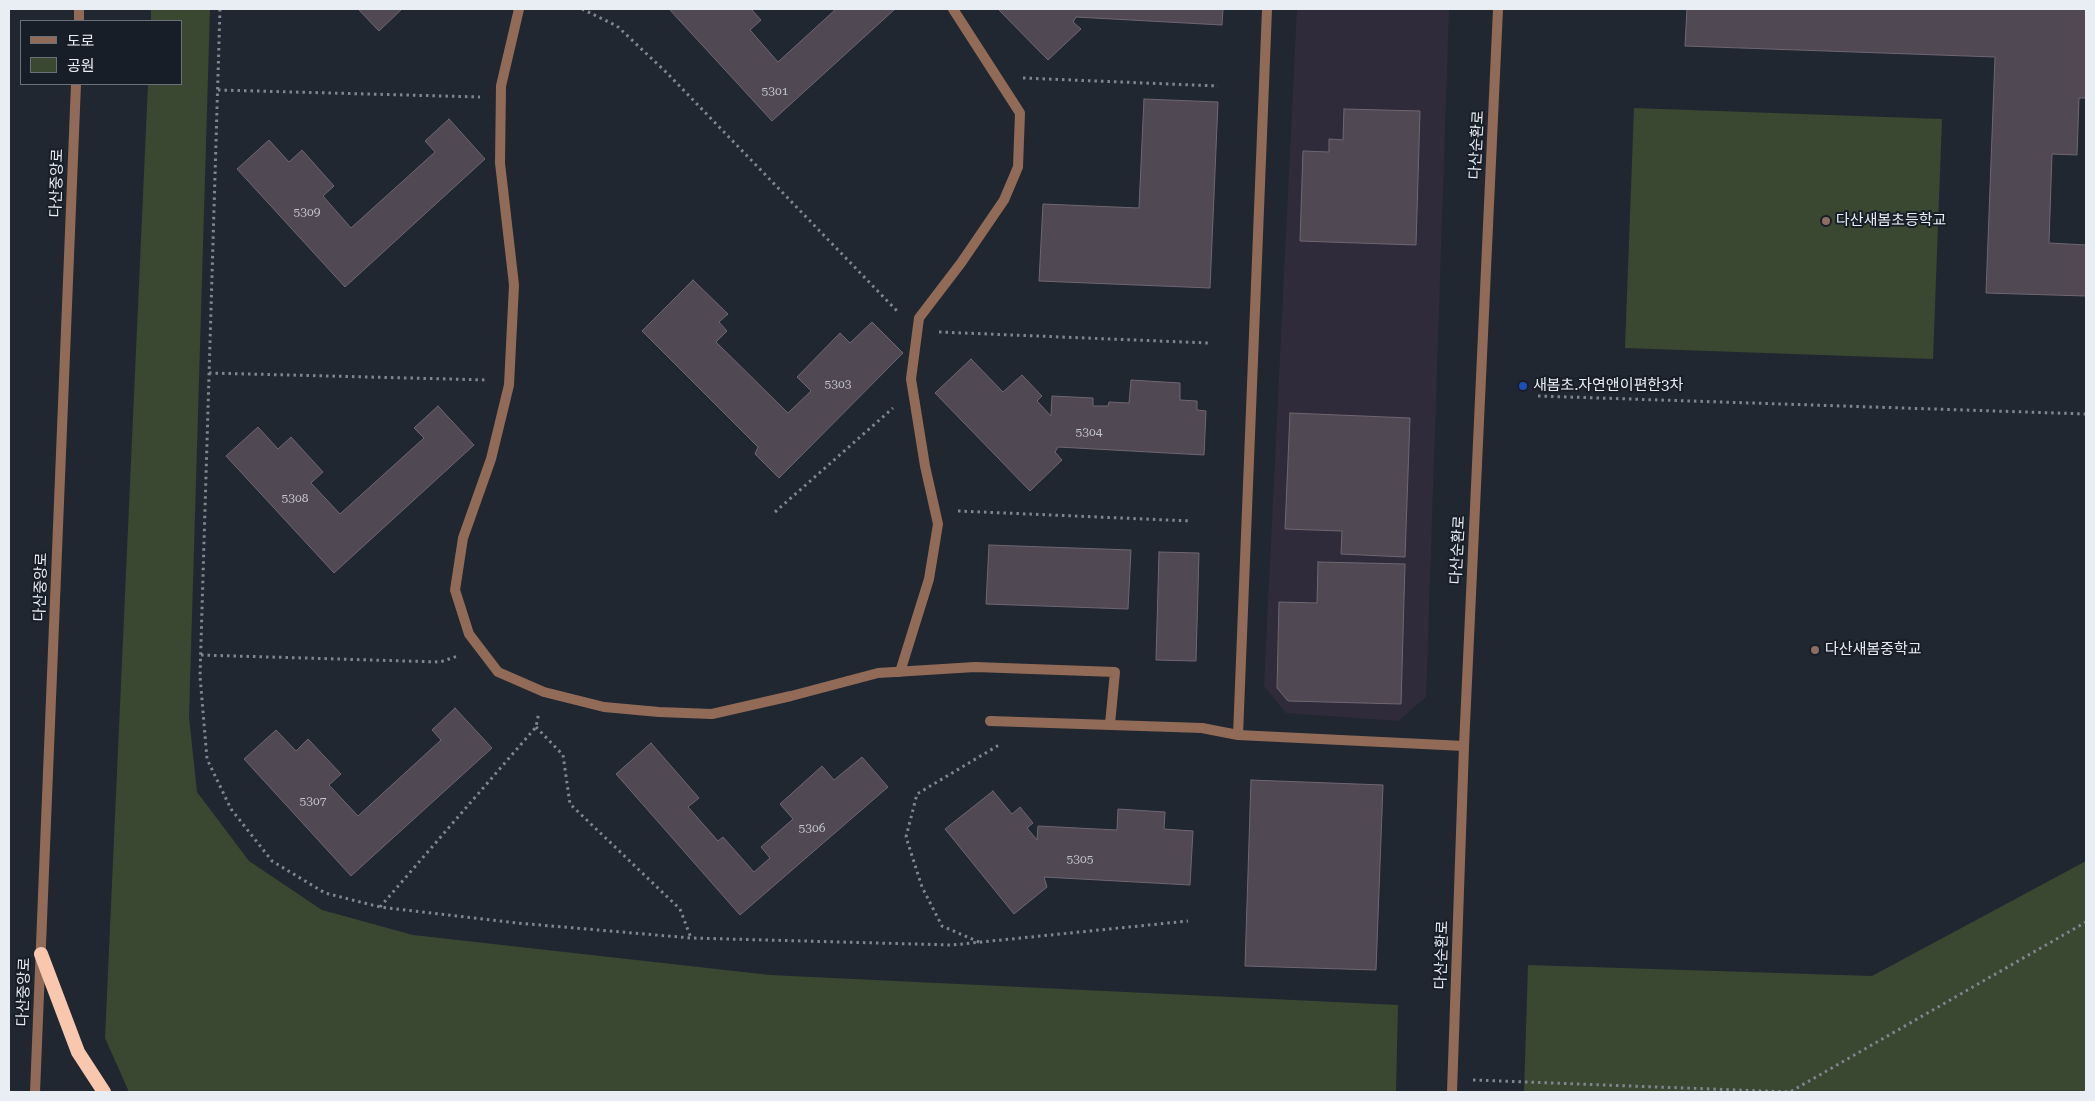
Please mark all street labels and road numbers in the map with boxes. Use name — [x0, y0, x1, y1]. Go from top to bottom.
street label: 다산순환로 — [1466, 110, 1488, 180]
street label: 다산중앙로 — [47, 148, 67, 218]
street label: 다산순환로 — [1447, 515, 1469, 585]
street label: 다산중앙로 — [31, 552, 51, 622]
street label: 다산순환로 — [1432, 920, 1452, 990]
street label: 다산중앙로 — [14, 957, 34, 1027]

